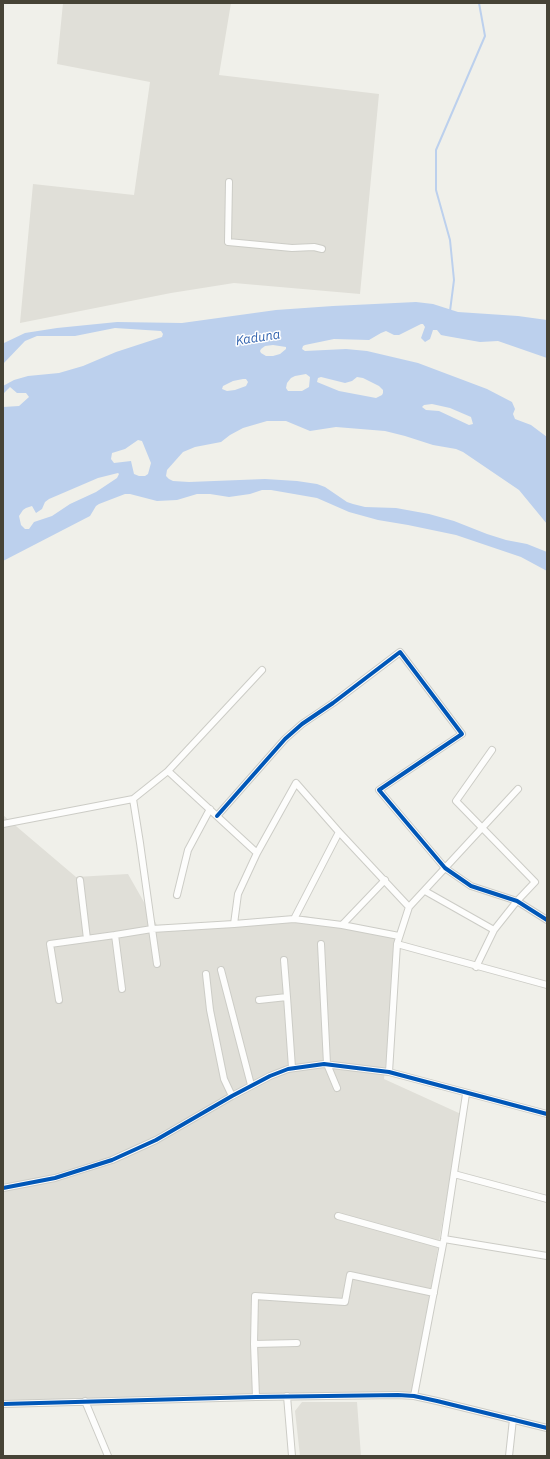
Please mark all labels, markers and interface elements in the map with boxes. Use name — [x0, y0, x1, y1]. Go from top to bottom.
water label: Kaduna — [235, 327, 281, 349]

